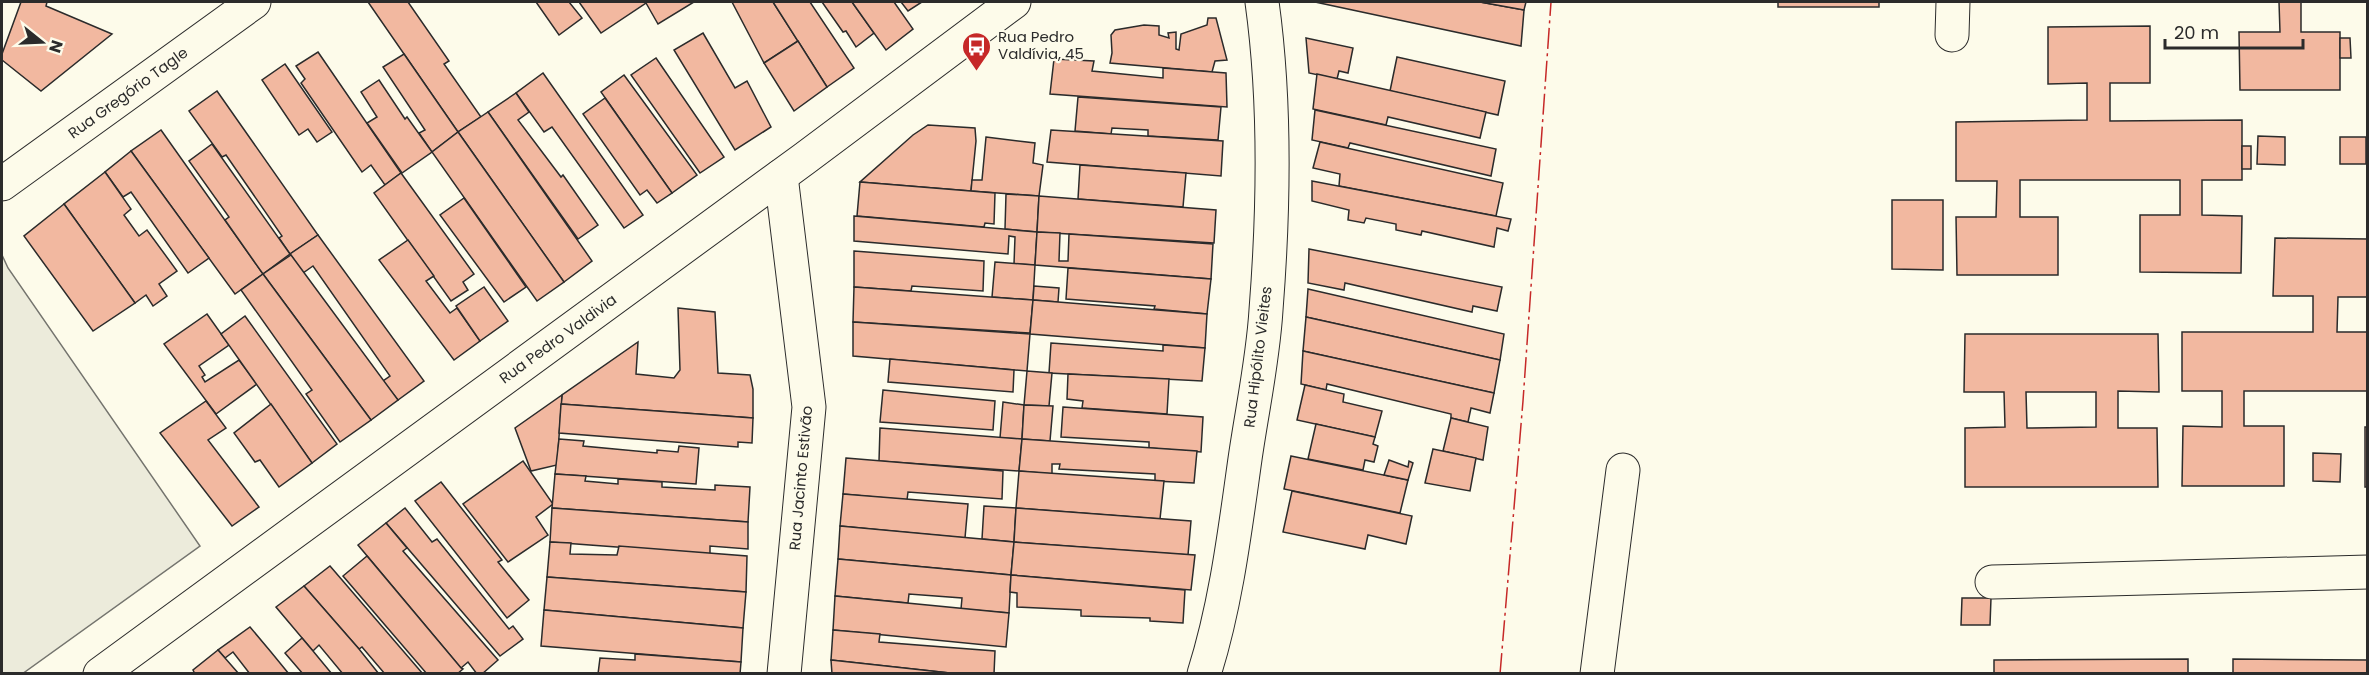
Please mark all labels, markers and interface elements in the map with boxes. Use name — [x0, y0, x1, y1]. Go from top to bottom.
north arrow — [12, 12, 72, 72]
scale bar — [2165, 12, 2303, 50]
text: 20 m — [2174, 20, 2219, 45]
place label: Rua Pedro Valdívia, 45 — [998, 26, 1084, 64]
bus stop icon: Rua Pedro Valdívia, 45 — [961, 30, 993, 72]
text: N — [43, 37, 69, 56]
street label: Rua Gregório Tagle — [64, 42, 192, 143]
street label: Rua Hipólito Vieites — [1238, 285, 1277, 429]
street label: Rua Pedro Valdivia — [495, 289, 621, 388]
street label: Rua Jacinto Estivão — [784, 405, 817, 551]

